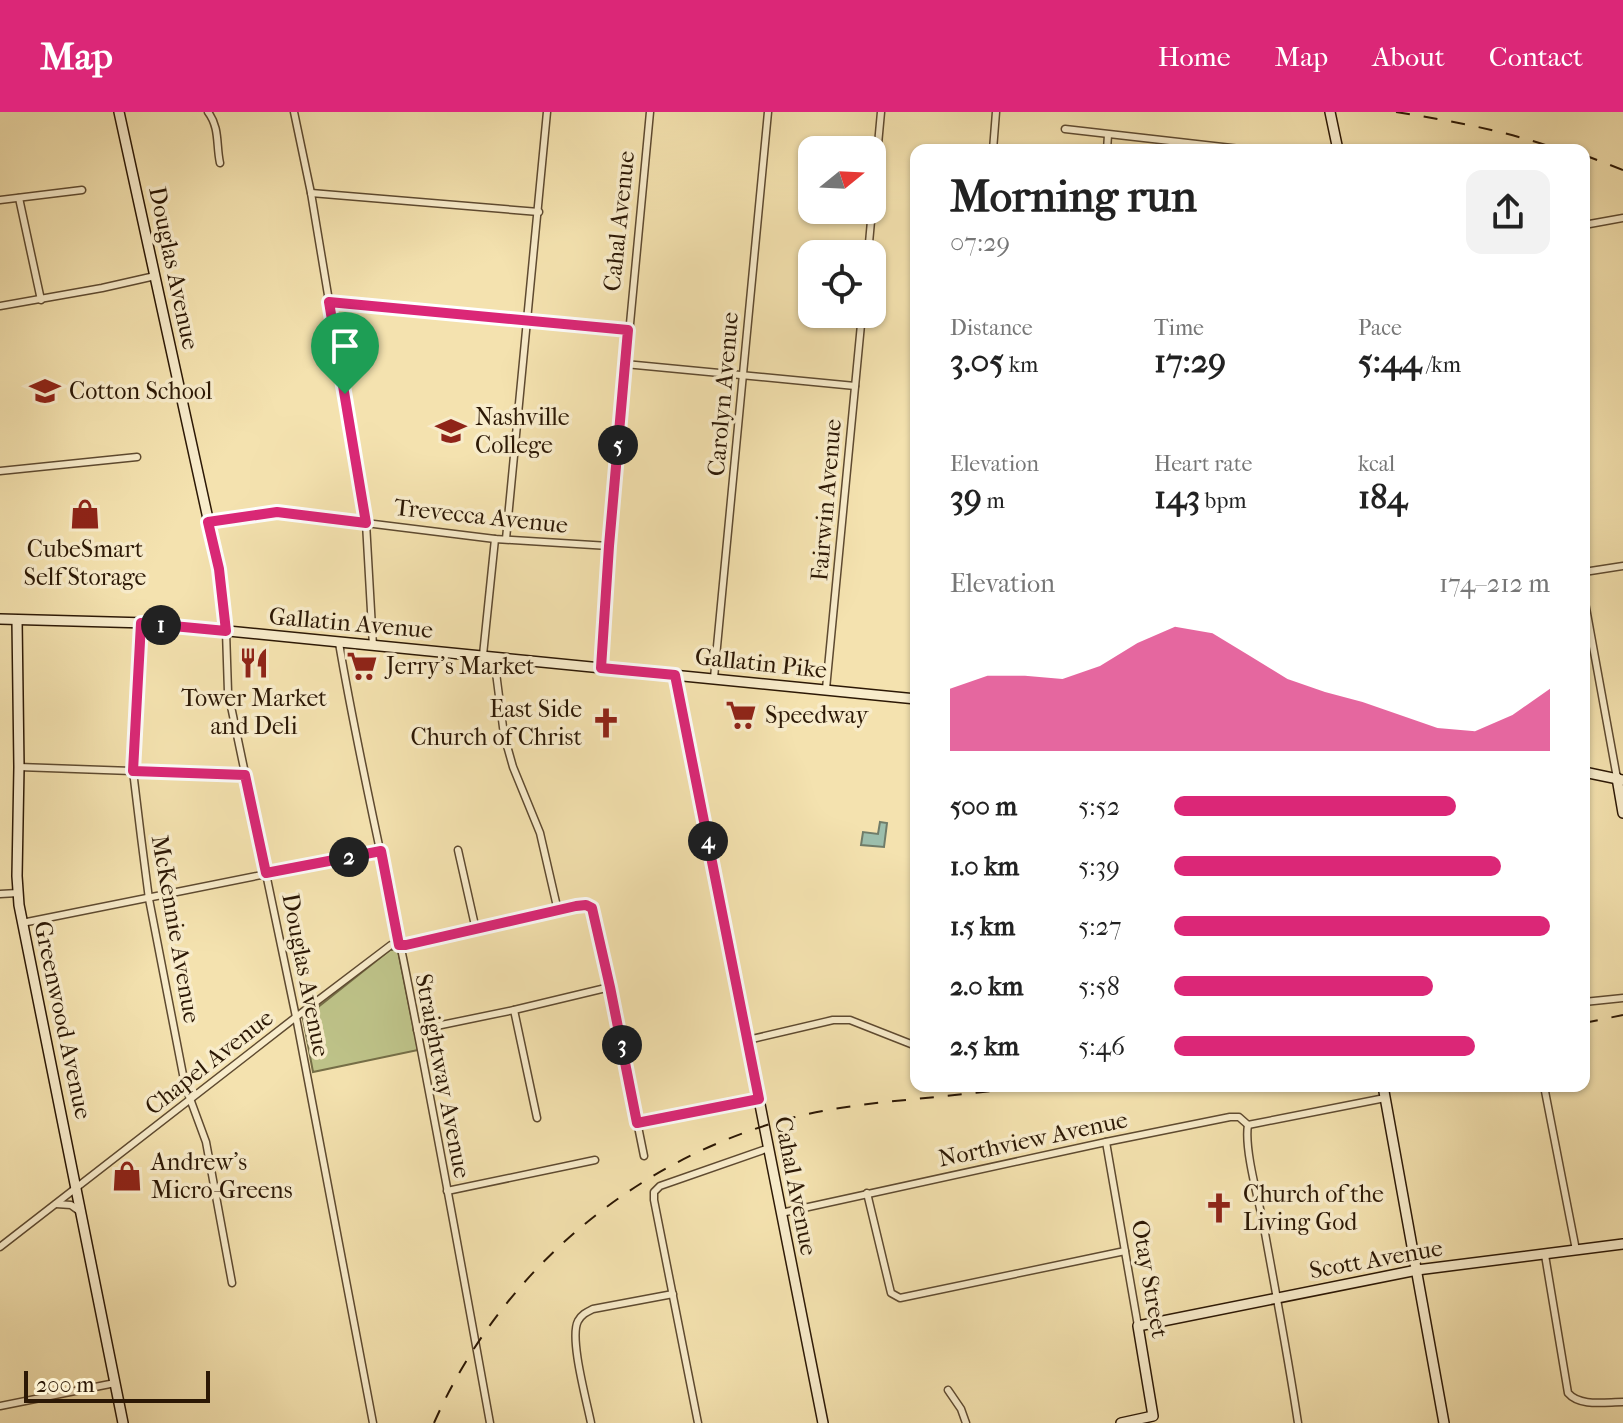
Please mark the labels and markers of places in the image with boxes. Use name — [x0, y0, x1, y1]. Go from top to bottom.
pin — [311, 312, 379, 394]
school or university icon: Cotton School — [28, 374, 62, 408]
place label: Cotton School — [69, 377, 213, 405]
place label: Nashville College — [475, 403, 570, 459]
school or university icon: Nashville College — [434, 414, 468, 448]
pin: 5 — [598, 425, 638, 465]
shop icon: CubeSmart Self Storage — [68, 497, 102, 531]
place label: CubeSmart Self Storage — [24, 535, 147, 591]
pin: 1 — [141, 605, 181, 645]
restaurant icon: Tower Market and Deli — [237, 646, 271, 680]
supermarket icon: Jerry's Market — [345, 649, 379, 683]
place label: Jerry's Market — [384, 652, 535, 680]
place label: Tower Market and Deli — [181, 684, 327, 740]
place label: East Side Church of Christ — [410, 695, 582, 751]
supermarket icon: Speedway — [724, 698, 758, 732]
place label: Speedway — [765, 701, 869, 729]
church icon: East Side Church of Christ — [589, 706, 623, 740]
pin: 4 — [688, 821, 728, 861]
pin: 2 — [329, 837, 369, 877]
pin: 3 — [602, 1025, 642, 1065]
place label: Andrew’s Micro-Greens — [150, 1148, 293, 1204]
shop icon: Andrew’s Micro-Greens — [110, 1159, 144, 1193]
place label: Church of the Living God — [1243, 1180, 1384, 1236]
church icon: Church of the Living God — [1202, 1191, 1236, 1225]

